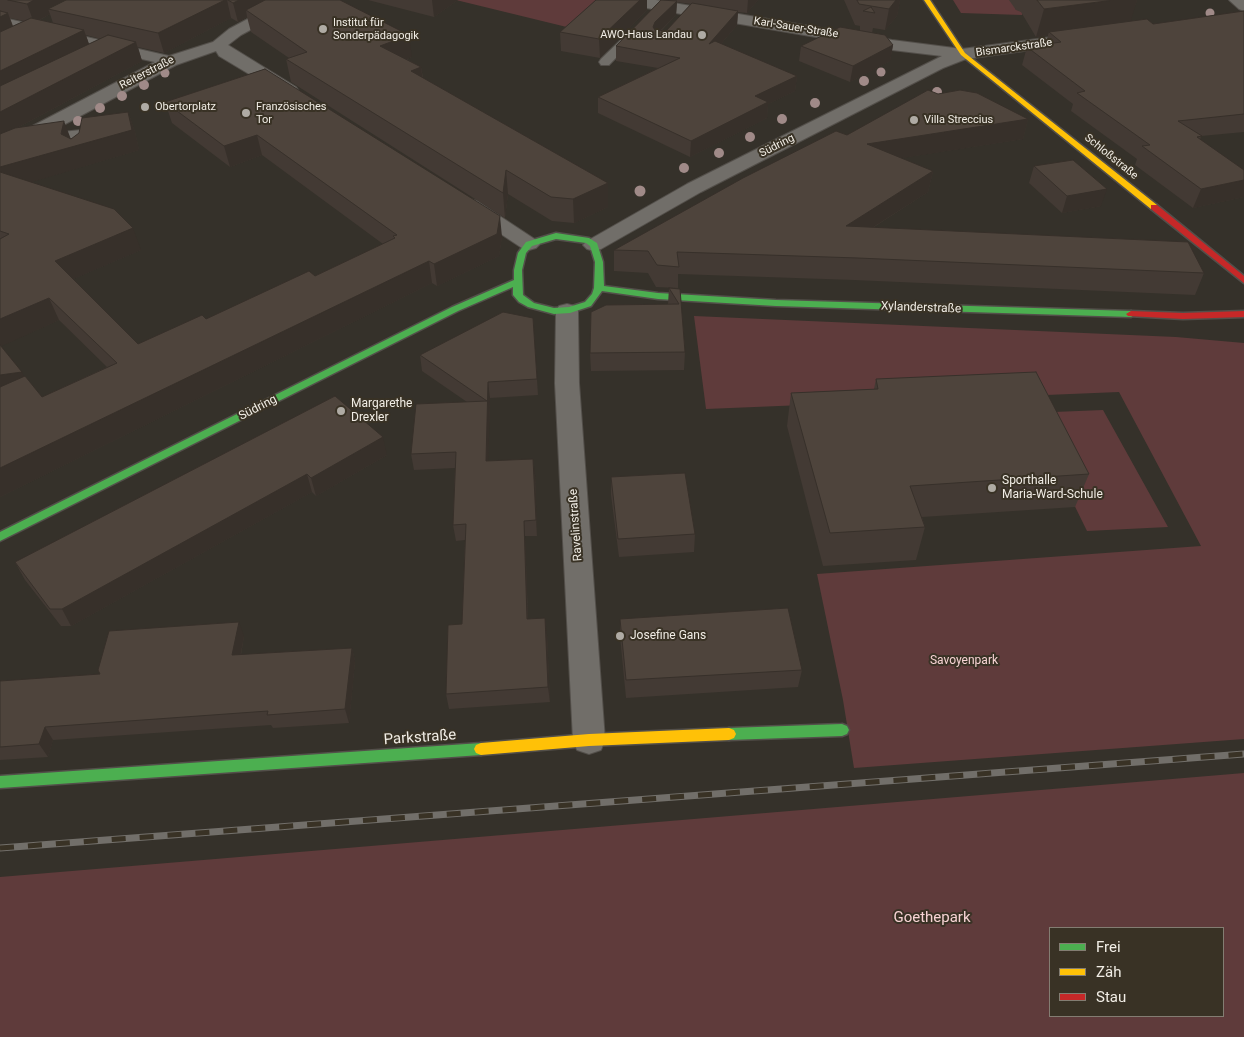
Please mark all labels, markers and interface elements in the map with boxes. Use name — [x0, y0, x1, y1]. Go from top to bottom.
street label: Karl-Sauer-Straße — [753, 15, 839, 41]
place label: Institut für Sonderpädagogik — [333, 16, 419, 42]
marker: Institut für Sonderpädagogik — [317, 23, 329, 35]
place label: AWO-Haus Landau — [600, 28, 692, 42]
marker: AWO-Haus Landau — [696, 29, 708, 41]
street label: Bismarckstraße — [975, 36, 1053, 60]
street label: Reiterstraße — [117, 54, 177, 92]
place label: Obertorplatz — [155, 100, 216, 114]
place label: Französisches Tor — [256, 100, 327, 126]
marker: Obertorplatz — [139, 101, 151, 113]
marker: Französisches Tor — [240, 107, 252, 119]
place label: Villa Streccius — [924, 113, 993, 127]
marker: Villa Streccius — [908, 114, 920, 126]
street label: Schloßstraße — [1082, 131, 1140, 183]
street label: Südring — [757, 132, 797, 160]
street label: Xylanderstraße — [881, 299, 961, 317]
street label: Südring — [237, 392, 279, 424]
place label: Margarethe Drexler — [351, 397, 412, 425]
marker: Margarethe Drexler — [335, 405, 347, 417]
place label: Sporthalle Maria-Ward-Schule — [1002, 474, 1103, 502]
marker: Sporthalle Maria-Ward-Schule — [986, 482, 998, 494]
street label: Ravelinstraße — [566, 488, 586, 562]
place label: Josefine Gans — [630, 629, 706, 643]
marker: Josefine Gans — [614, 630, 626, 642]
park label: Savoyenpark — [930, 654, 998, 668]
street label: Parkstraße — [383, 726, 457, 750]
park label: Goethepark — [893, 909, 971, 927]
legend — [1049, 927, 1224, 1017]
text: Frei — [1096, 938, 1121, 956]
text: Zäh — [1096, 963, 1121, 981]
text: Stau — [1096, 988, 1126, 1006]

